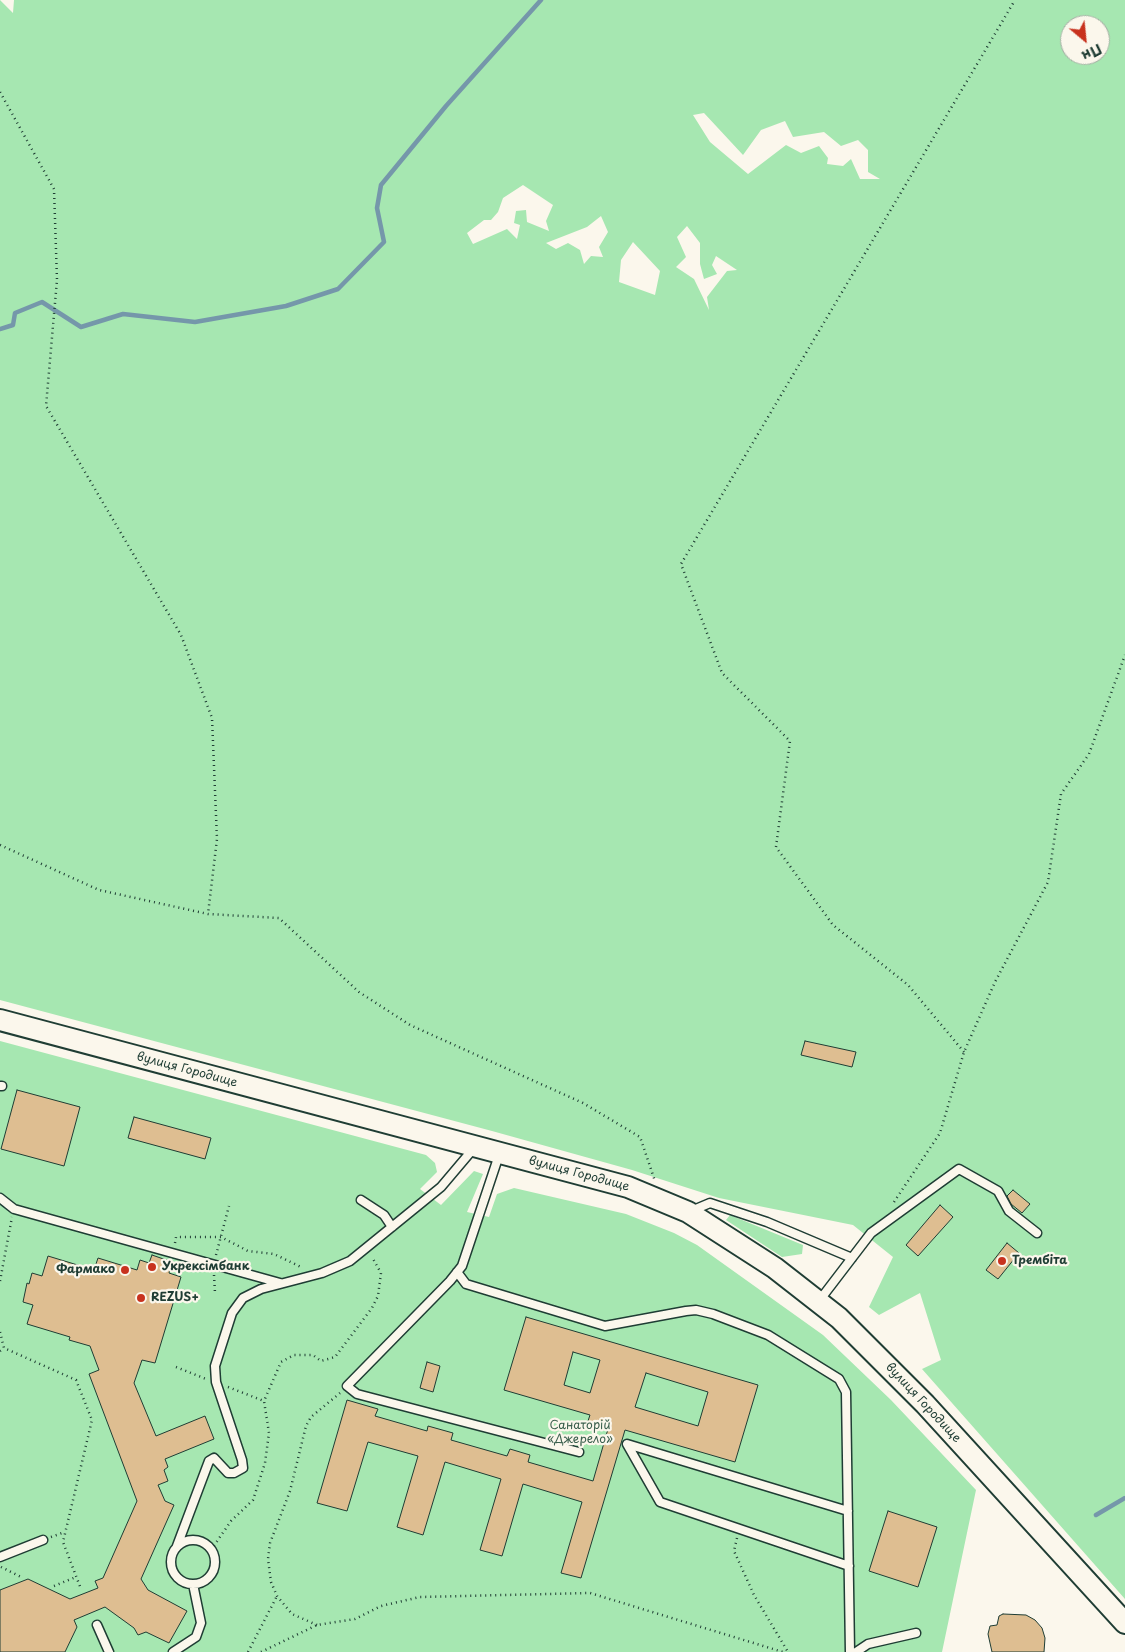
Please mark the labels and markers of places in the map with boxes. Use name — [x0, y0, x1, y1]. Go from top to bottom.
place label: Трембіта — [1012, 1254, 1067, 1268]
marker: Трембіта — [996, 1255, 1008, 1267]
place label: Укрексімбанк — [162, 1260, 249, 1274]
marker: Укрексімбанк — [146, 1261, 158, 1273]
place label: Фармако — [56, 1263, 115, 1277]
marker: Фармако — [119, 1264, 131, 1276]
place label: REZUS+ — [151, 1291, 199, 1305]
marker: REZUS+ — [135, 1292, 147, 1304]

